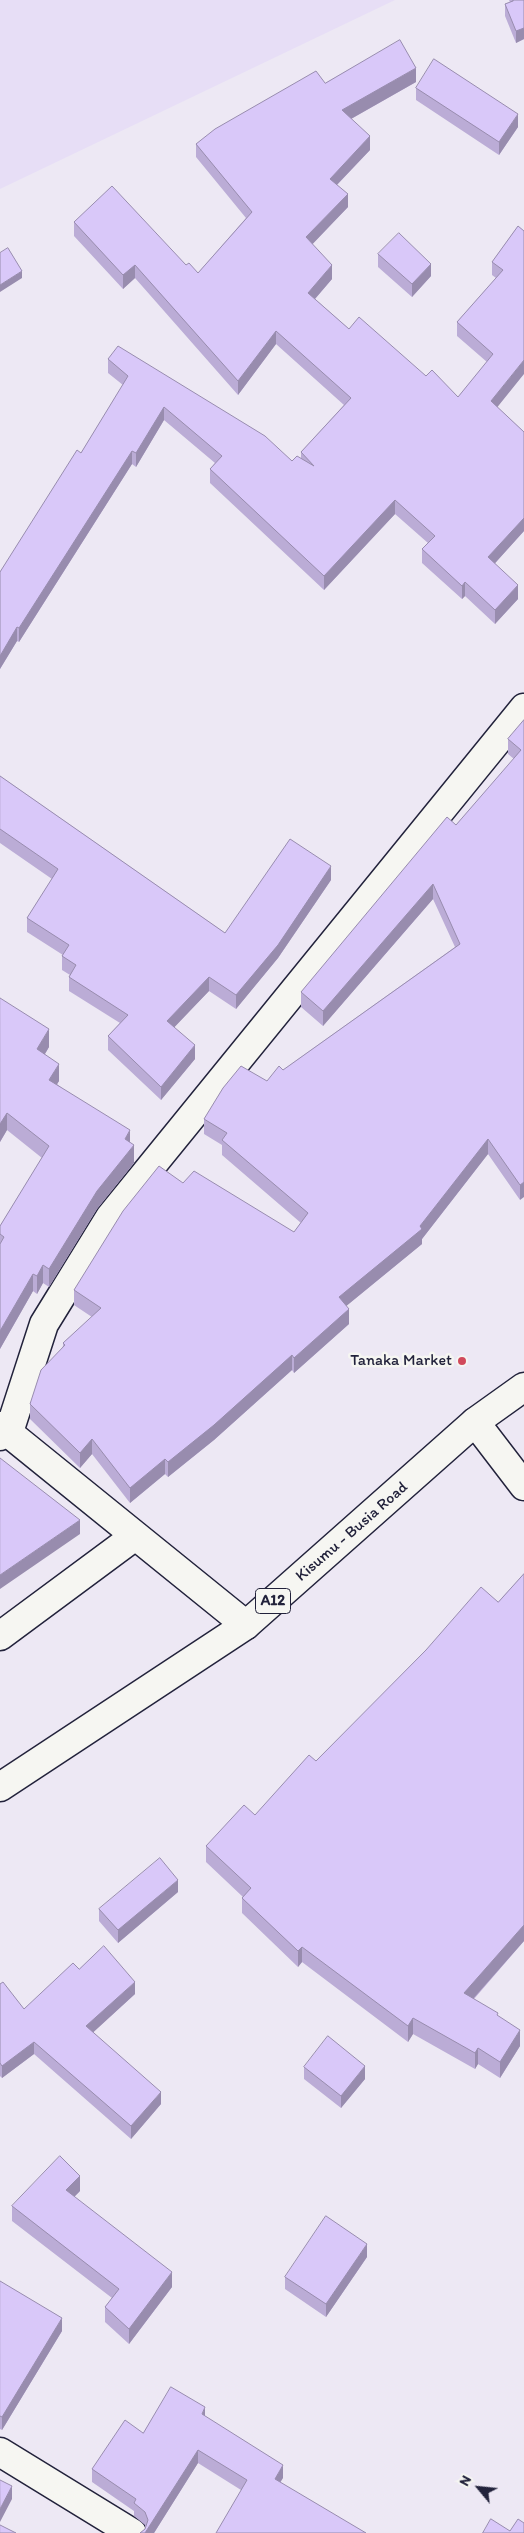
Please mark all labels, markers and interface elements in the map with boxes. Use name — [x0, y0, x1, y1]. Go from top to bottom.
place label: Tanaka Market — [350, 1351, 452, 1371]
marker: Tanaka Market — [456, 1355, 468, 1367]
street label: Kisumu - Busia Road — [292, 1478, 412, 1586]
road number: A12 — [256, 1588, 290, 1614]
north arrow — [454, 2463, 504, 2513]
text: N — [456, 2473, 475, 2489]

